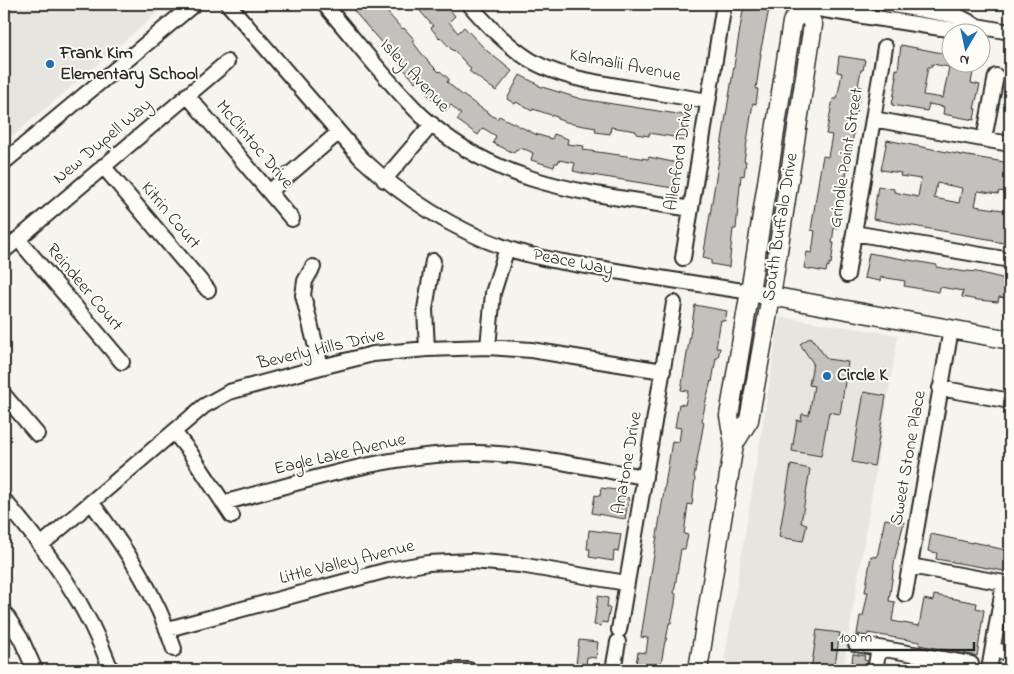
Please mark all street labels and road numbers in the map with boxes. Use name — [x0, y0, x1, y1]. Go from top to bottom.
street label: Isley Avenue — [373, 33, 456, 119]
street label: Kalmalii Avenue — [567, 42, 684, 90]
street label: Grindle Point Street — [823, 86, 871, 230]
street label: New Dupell Way — [48, 93, 158, 191]
street label: McClintoc Drive — [209, 95, 300, 196]
street label: Allenford Drive — [659, 100, 701, 213]
street label: South Buffalo Drive — [756, 150, 806, 303]
street label: Kitrin Court — [134, 176, 206, 256]
street label: Reindeer Court — [39, 238, 129, 338]
street label: Peace Way — [531, 242, 615, 284]
street label: Beverly Hills Drive — [254, 323, 388, 377]
street label: Sweet Stone Place — [884, 388, 934, 528]
street label: Anatone Drive — [606, 409, 650, 517]
street label: Eagle Lake Avenue — [272, 427, 409, 484]
street label: Little Valley Avenue — [277, 533, 418, 592]

